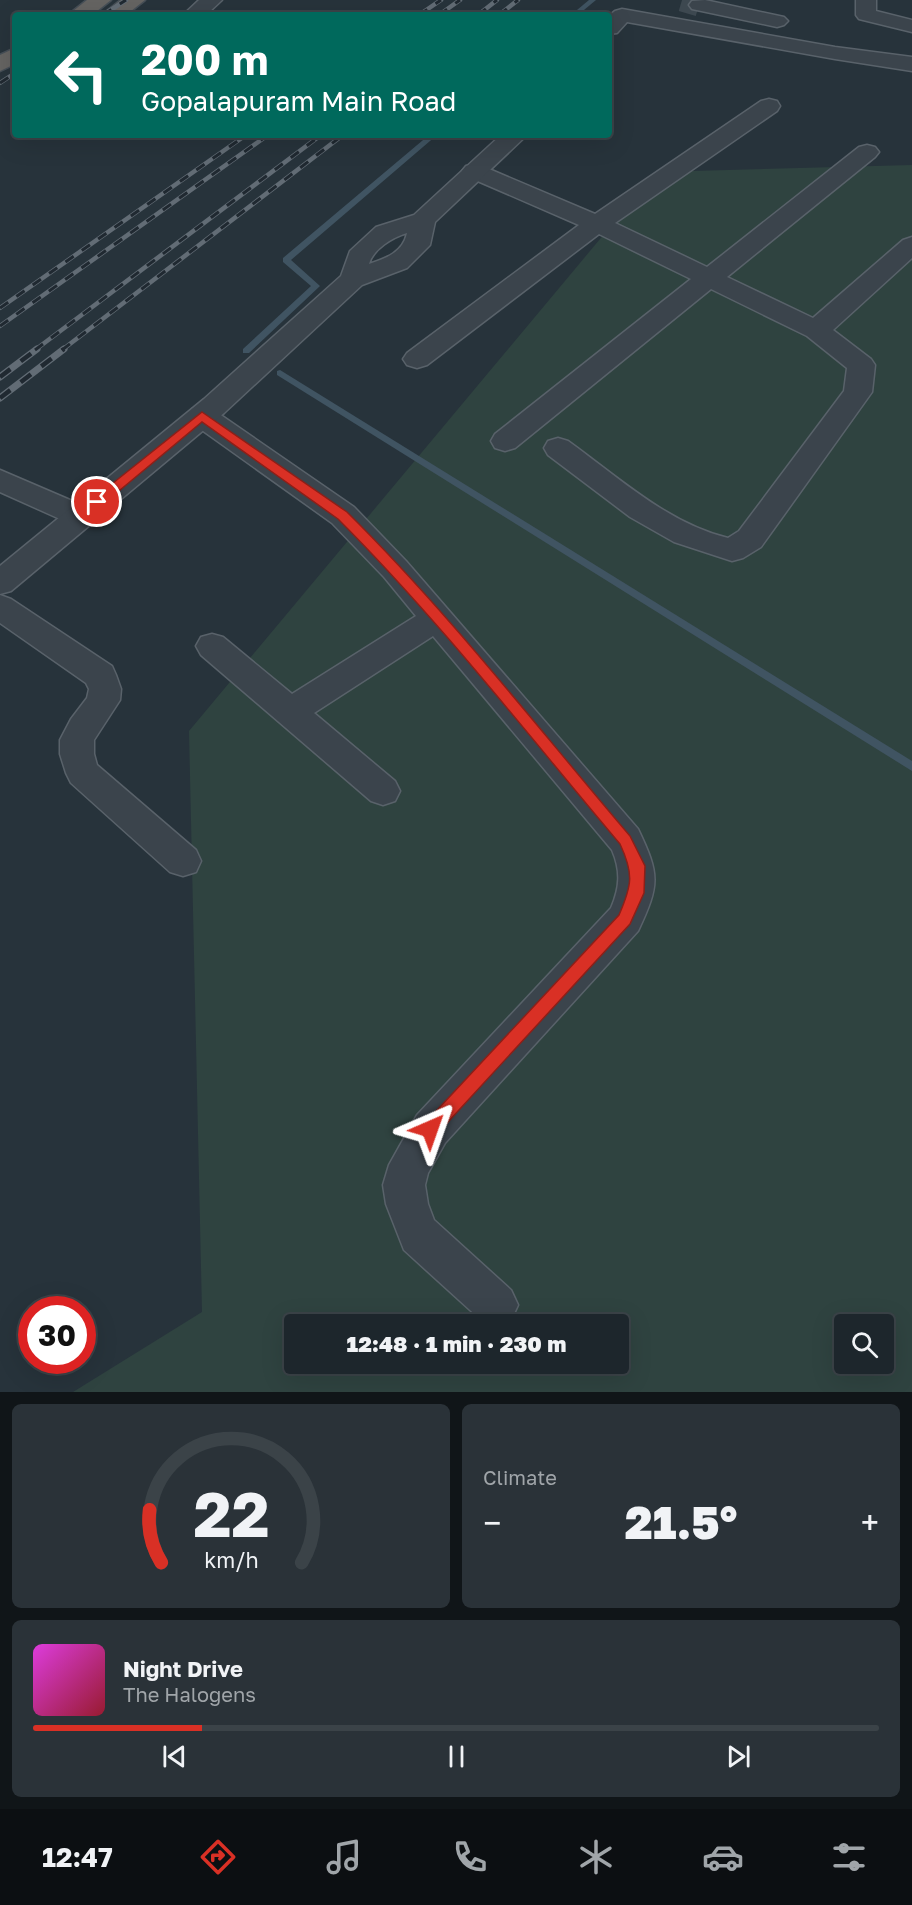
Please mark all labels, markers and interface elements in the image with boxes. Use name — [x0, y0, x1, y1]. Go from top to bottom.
text: 200 m — [141, 34, 268, 84]
icon: left — [42, 36, 120, 114]
text: Gopalapuram Main Road — [141, 85, 456, 117]
pin — [71, 476, 122, 527]
icon: arrive — [80, 485, 113, 518]
position arrow — [398, 1097, 462, 1161]
speed limit sign: 30 — [18, 1296, 96, 1374]
map controls — [834, 1314, 894, 1374]
button: search — [834, 1314, 894, 1374]
text: 12:48 · 1 min · 230 m — [347, 1330, 566, 1357]
text: Climate — [483, 1465, 557, 1489]
text: 22 — [193, 1476, 269, 1551]
text: 21.5° — [625, 1495, 737, 1549]
text: − — [483, 1503, 501, 1542]
text: + — [861, 1503, 879, 1542]
text: km/h — [204, 1547, 258, 1573]
text: Night Drive — [123, 1655, 243, 1682]
text: The Halogens — [123, 1682, 256, 1706]
icon: previous — [158, 1740, 191, 1773]
icon: pause — [440, 1740, 473, 1773]
icon: next — [722, 1740, 755, 1773]
icon: directions — [197, 1836, 239, 1878]
icon: music — [323, 1836, 365, 1878]
icon: phone — [449, 1836, 491, 1878]
icon: climate — [575, 1836, 617, 1878]
icon: car — [702, 1836, 744, 1878]
icon: filters — [828, 1836, 870, 1878]
text: 12:47 — [42, 1841, 113, 1873]

